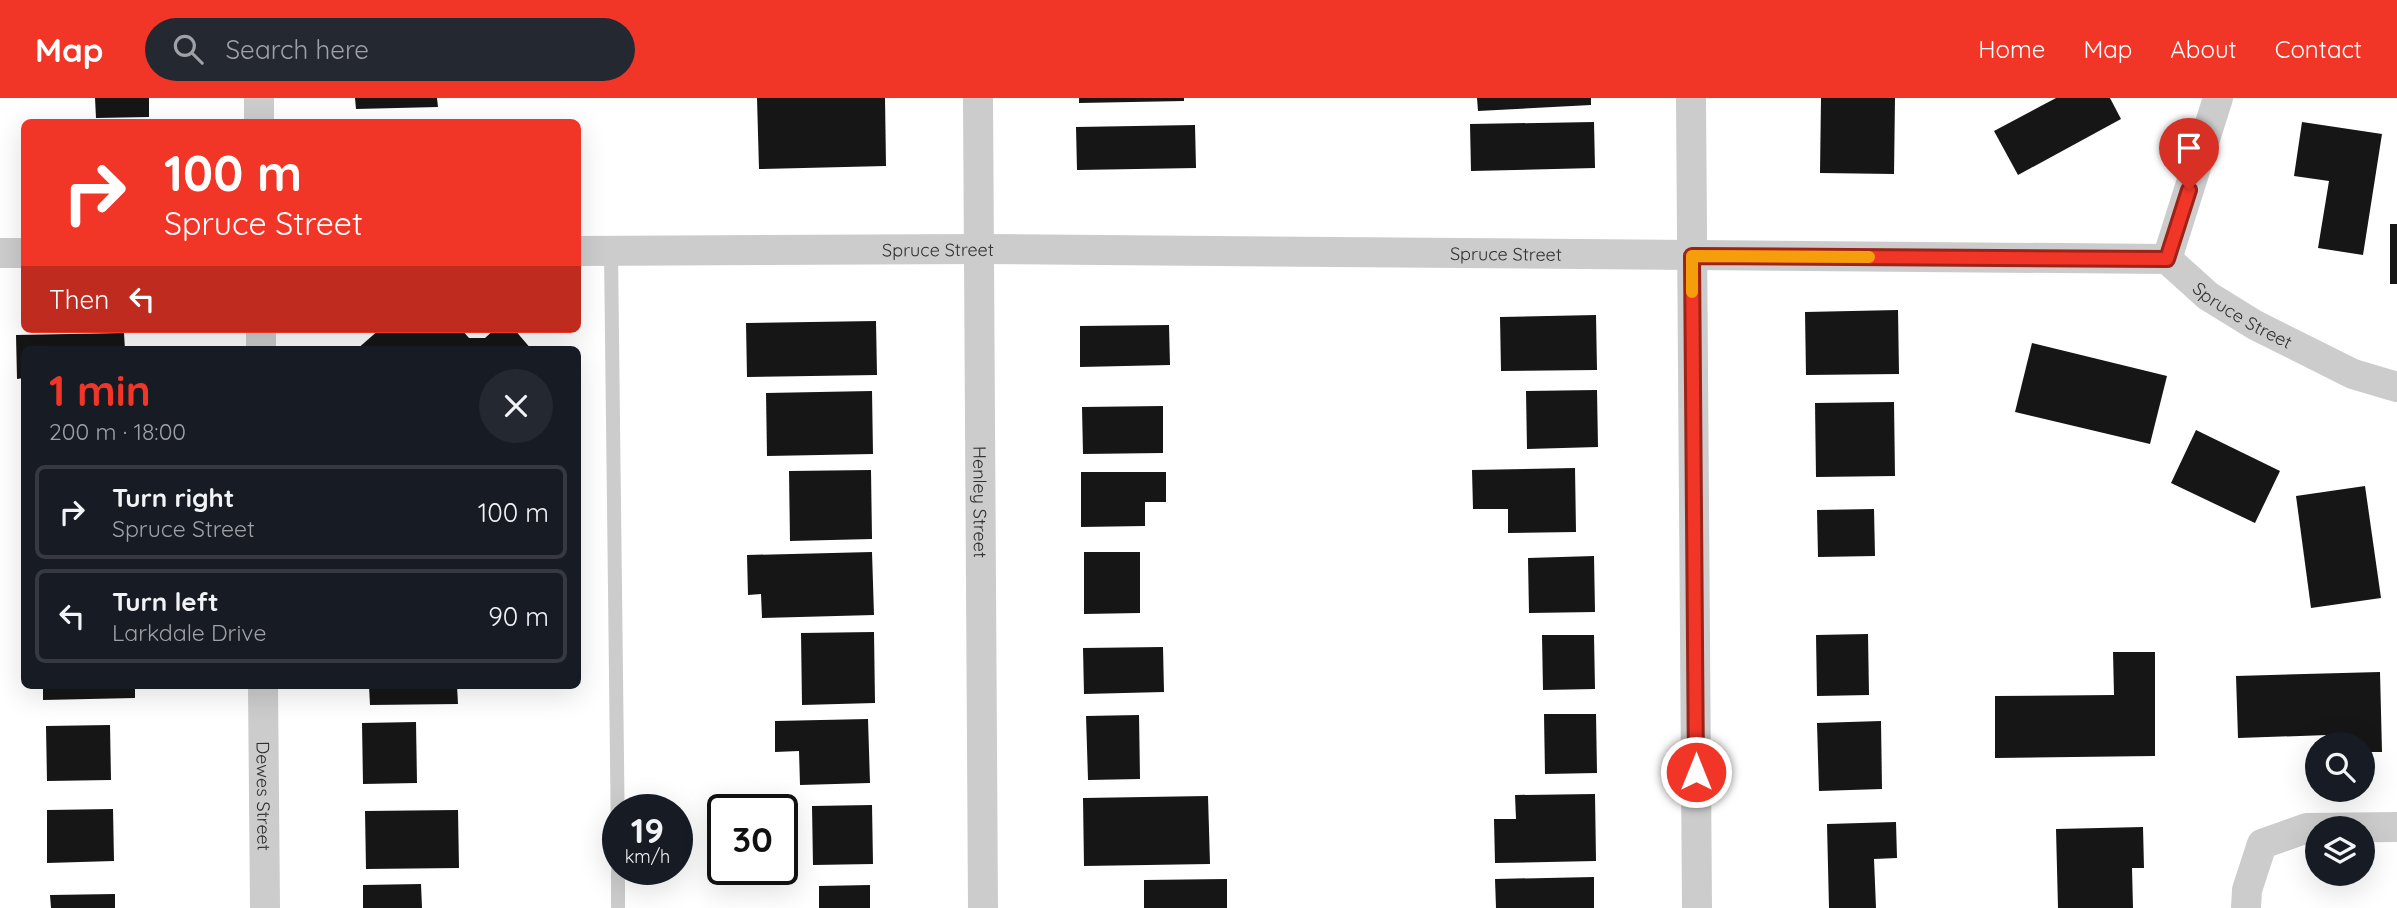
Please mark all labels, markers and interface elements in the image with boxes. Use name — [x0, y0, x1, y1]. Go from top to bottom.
search box — [145, 18, 635, 81]
text: Map — [35, 29, 103, 70]
icon: search — [169, 30, 207, 68]
text: Search here — [225, 33, 369, 66]
text: Home — [1978, 34, 2045, 64]
text: Map — [2083, 34, 2132, 64]
text: About — [2170, 34, 2237, 64]
text: Contact — [2275, 34, 2362, 64]
pin — [2159, 118, 2219, 190]
icon: arrive — [2170, 129, 2208, 167]
text: 100 m — [164, 142, 302, 203]
icon: right — [49, 147, 140, 238]
text: Spruce Street — [164, 203, 363, 243]
street label: Spruce Street — [882, 237, 994, 261]
street label: Spruce Street — [1450, 241, 1562, 265]
street label: Spruce Street — [2188, 277, 2296, 353]
icon: left — [123, 280, 161, 318]
text: Then — [49, 283, 109, 316]
text: 1 min — [49, 364, 151, 417]
button: close — [479, 369, 553, 443]
text: 200 m · 18:00 — [49, 417, 186, 446]
street label: Henley Street — [969, 446, 992, 558]
text: Turn right — [112, 481, 234, 514]
icon: right — [53, 493, 91, 531]
text: 100 m — [478, 496, 549, 529]
text: Spruce Street — [112, 514, 255, 543]
text: Turn left — [112, 585, 219, 618]
icon: left — [53, 597, 91, 635]
text: 90 m — [488, 600, 549, 633]
text: Larkdale Drive — [112, 618, 266, 647]
map controls — [2305, 732, 2375, 886]
button: search — [2305, 732, 2375, 802]
position arrow — [1659, 735, 1733, 809]
street label: Dewes Street — [252, 741, 276, 851]
speed limit sign: 30 — [707, 794, 798, 885]
text: 19 — [631, 808, 664, 852]
button: layers — [2305, 816, 2375, 886]
text: km/h — [625, 845, 670, 868]

